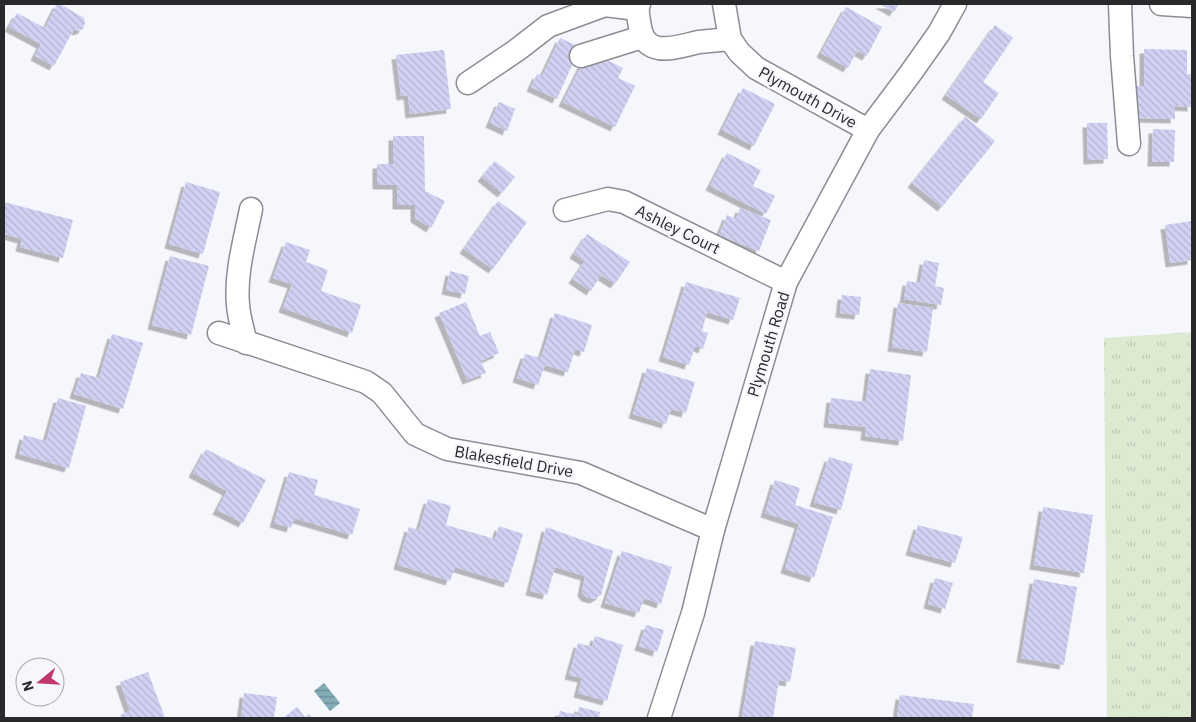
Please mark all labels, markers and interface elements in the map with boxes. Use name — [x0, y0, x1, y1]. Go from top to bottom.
street label: Plymouth Drive — [755, 62, 861, 132]
street label: Ashley Court — [632, 200, 724, 258]
street label: Plymouth Road — [742, 289, 794, 399]
street label: Blakesfield Drive — [453, 441, 575, 481]
north arrow — [15, 657, 65, 707]
text: N — [18, 678, 38, 694]

